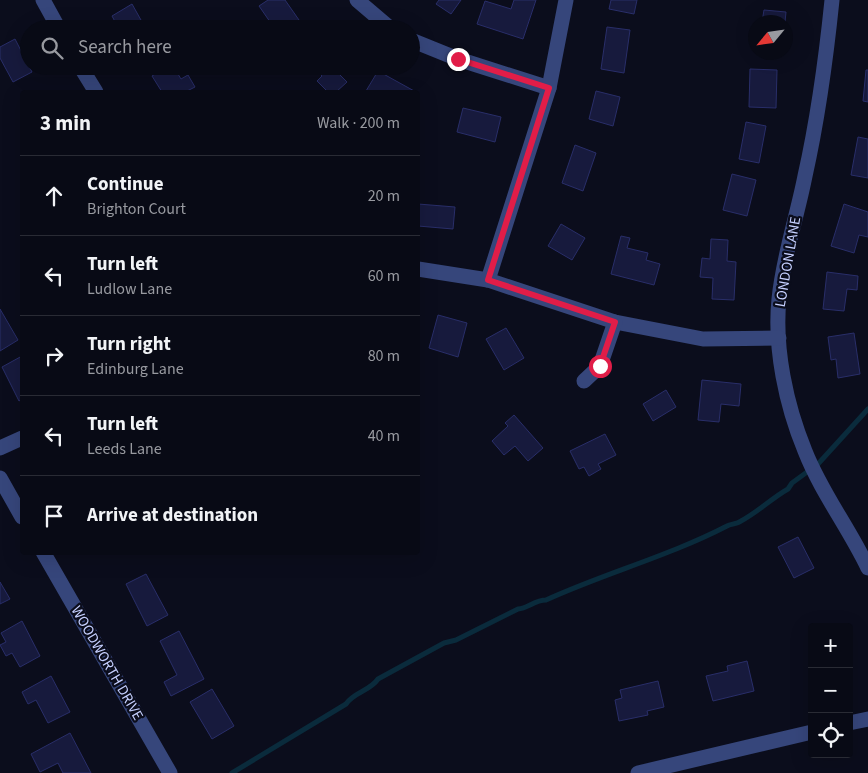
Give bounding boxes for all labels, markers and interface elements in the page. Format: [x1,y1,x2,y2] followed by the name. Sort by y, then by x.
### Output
[748,15,793,60] north arrow
[20,20,420,75] search box
[38,34,66,62] icon: search
[78,34,172,61] text: Search here
[447,48,470,71] route end
[40,108,91,138] text: 3 min
[317,112,400,134] text: Walk · 200 m
[87,171,164,198] text: Continue
[40,182,68,210] icon: ahead
[368,185,400,207] text: 20 m
[87,198,186,220] text: Brighton Court
[770,215,806,309] street label: LONDON LANE
[87,251,158,278] text: Turn left
[40,262,68,290] icon: left
[368,265,400,287] text: 60 m
[87,278,172,300] text: Ludlow Lane
[87,331,171,358] text: Turn right
[40,342,68,370] icon: right
[368,345,400,367] text: 80 m
[589,355,612,378] route start
[87,358,184,380] text: Edinburg Lane
[87,411,158,438] text: Turn left
[40,422,68,450] icon: left
[368,425,400,447] text: 40 m
[87,438,162,460] text: Leeds Lane
[40,502,68,530] icon: arrive
[87,502,258,529] text: Arrive at destination
[66,602,148,724] street label: WOODWORTH DRIVE
[808,623,853,758] map controls
[808,623,853,668] button: +
[808,668,853,713] button: −
[808,713,853,758] button: locate

